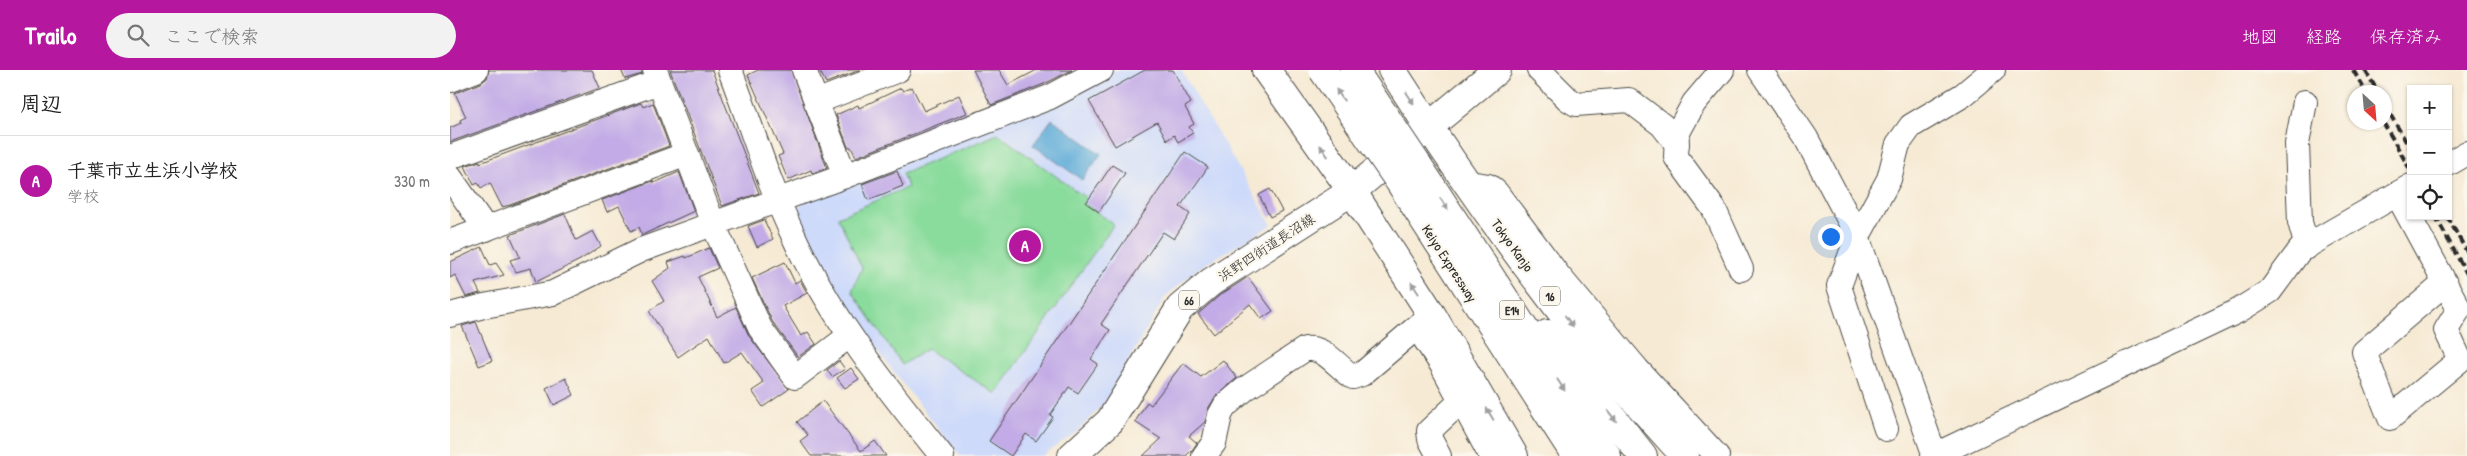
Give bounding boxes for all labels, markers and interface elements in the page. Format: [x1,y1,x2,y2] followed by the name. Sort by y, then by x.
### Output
[106,13,456,58] search box
[25,19,76,51] text: Trailo
[124,21,152,49] icon: search
[164,23,259,49] text: ここで検索
[2242,24,2278,49] text: 地図
[2306,24,2342,49] text: 経路
[2370,24,2442,49] text: 保存済み
[2347,85,2392,130] north arrow
[2407,85,2452,220] map controls
[2407,85,2452,130] button: +
[1335,88,1345,101] one-way arrow
[20,89,62,118] text: 周辺
[1405,91,1414,105] one-way arrow
[2407,130,2452,175] button: −
[1319,145,1329,158] one-way arrow
[67,157,238,183] text: 千葉市立生浜小学校
[32,170,40,192] text: A
[394,170,430,192] text: 330 m
[2407,175,2452,220] button: locate
[67,185,99,207] text: 学校
[1439,198,1449,211] one-way arrow
[1214,209,1318,285] street label: 浜野四街道長沼線
[1487,215,1539,276] street label: Tokyo Kanjo
[1417,221,1482,306] street label: Keiyo Expressway
[1818,224,1844,250] your location
[1009,227,1041,265] pin: A
[1410,282,1420,295] one-way arrow
[1540,287,1560,306] road number: 16
[1179,290,1199,310] road number: 66
[1500,300,1524,320] road number: E14
[1564,314,1575,327] one-way arrow
[1556,378,1566,391] one-way arrow
[1486,406,1494,421] one-way arrow
[1606,409,1617,422] one-way arrow

